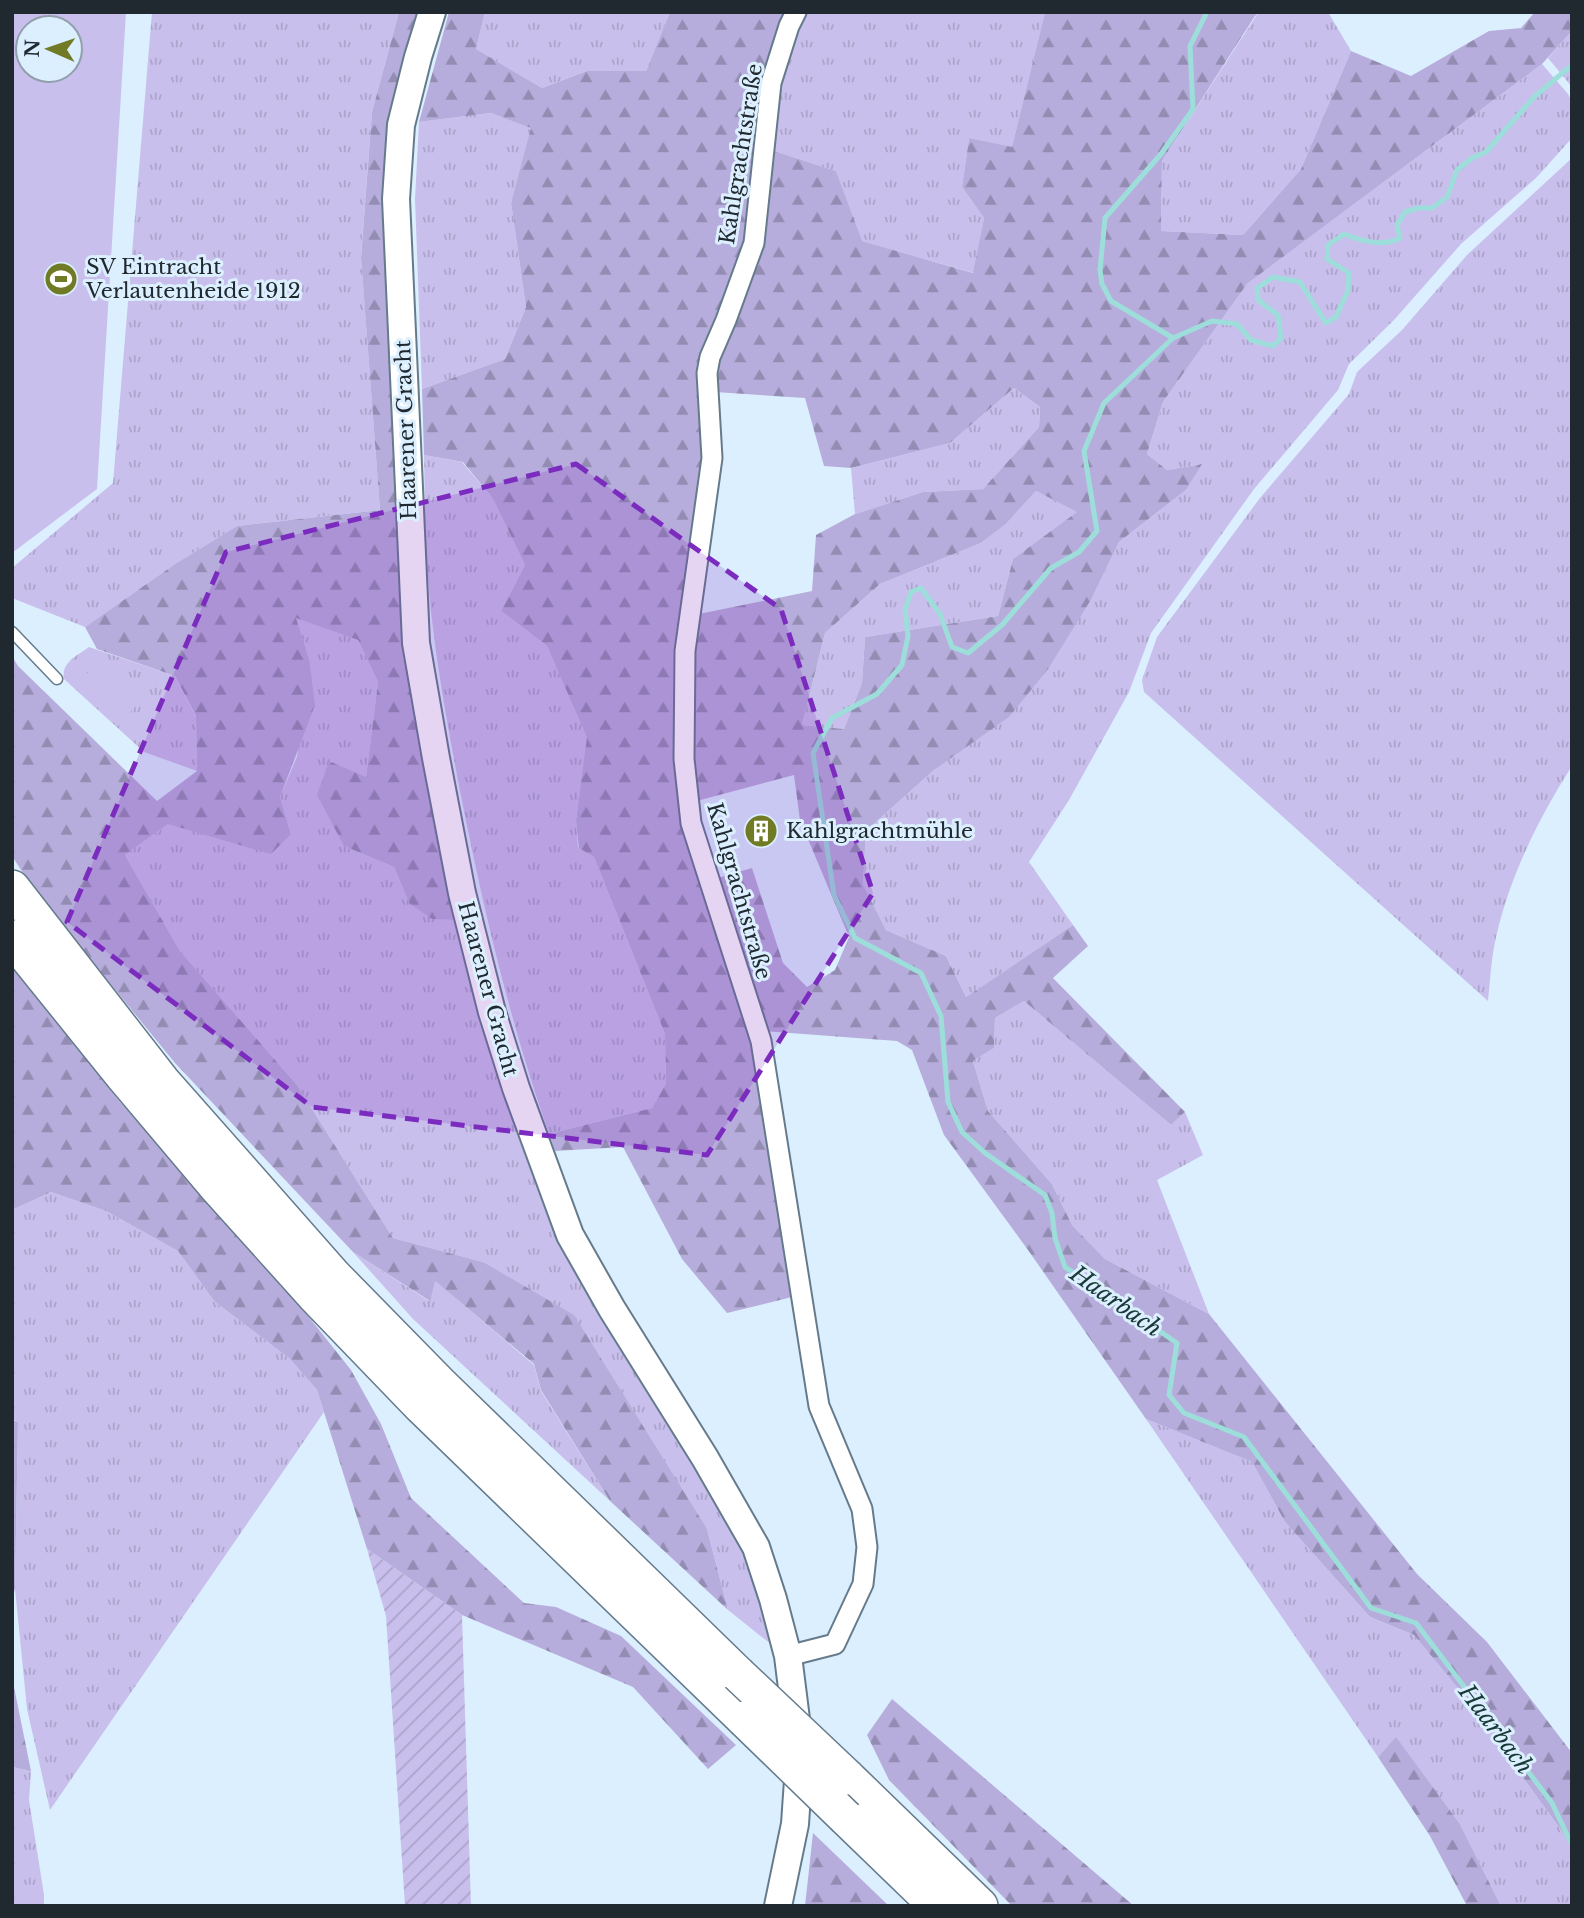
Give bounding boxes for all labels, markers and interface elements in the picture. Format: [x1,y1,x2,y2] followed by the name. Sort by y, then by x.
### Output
[14,14,84,84] north arrow
[21,39,44,58] text: N
[714,62,768,246] street label: Kahlgrachtstraße
[85,254,301,304] place label: SV Eintracht Verlautenheide 1912
[42,260,80,298] sports icon: SV Eintracht Verlautenheide 1912
[390,340,422,520] street label: Haarener Gracht
[701,800,777,982] street label: Kahlgrachtstraße
[742,812,780,850] building icon: Kahlgrachtmühle
[786,818,973,844] place label: Kahlgrachtmühle
[452,899,524,1079] street label: Haarener Gracht
[1064,1259,1167,1343] water label: Haarbach
[1452,1678,1539,1780] water label: Haarbach

